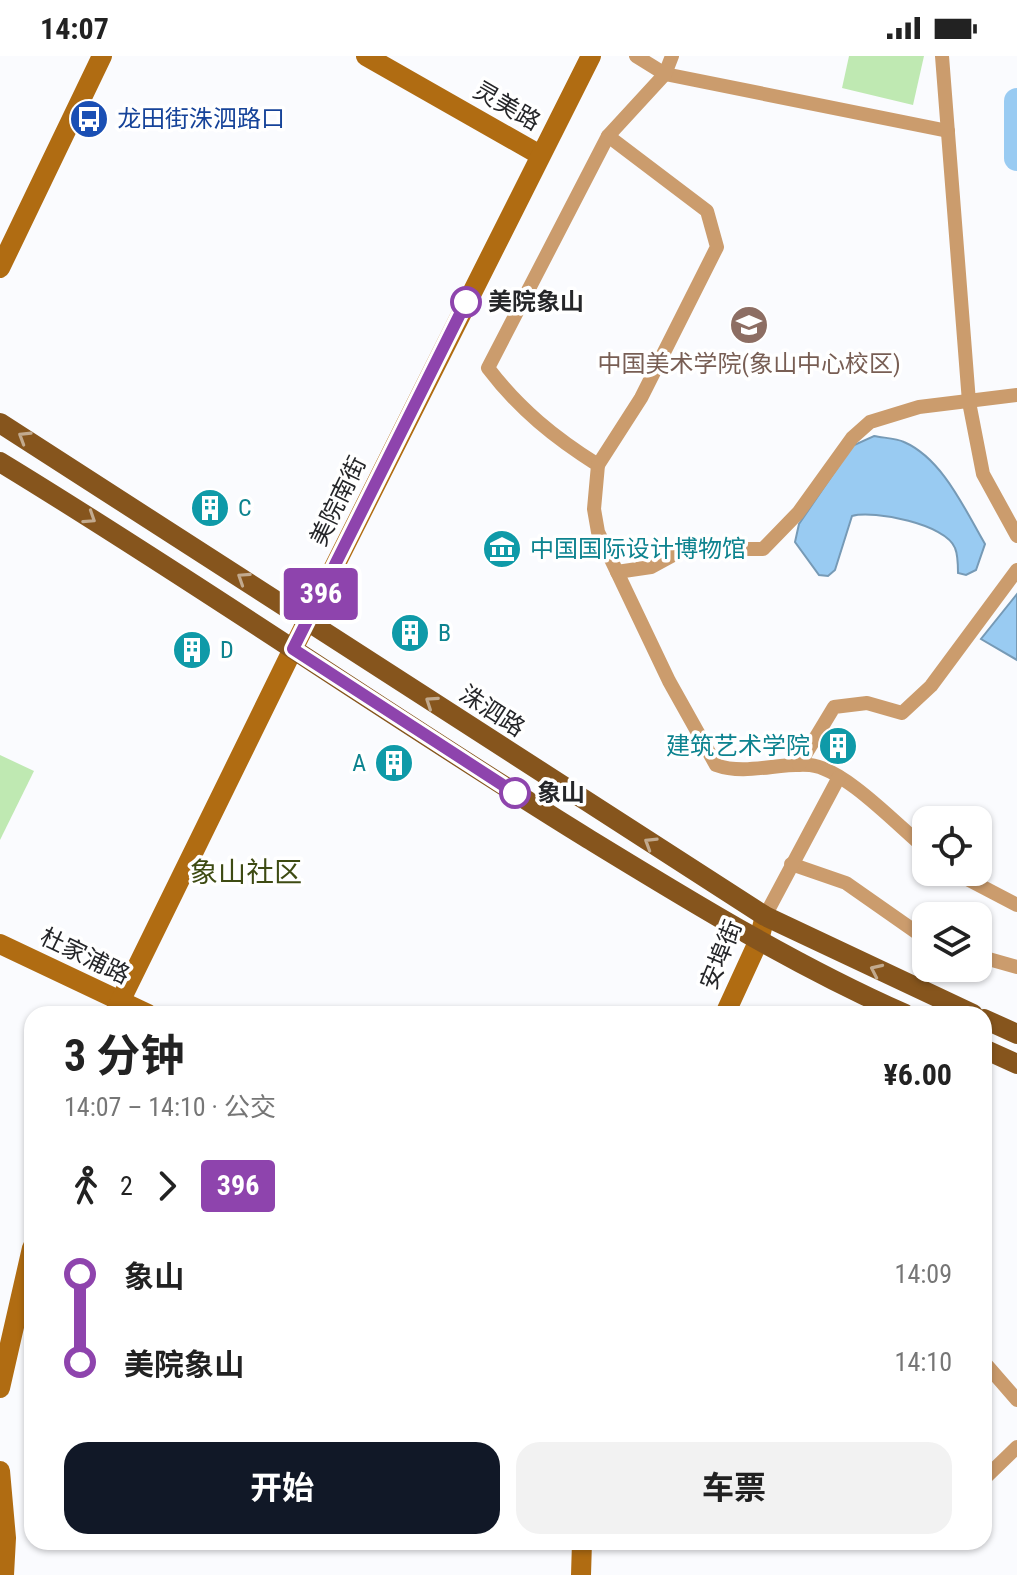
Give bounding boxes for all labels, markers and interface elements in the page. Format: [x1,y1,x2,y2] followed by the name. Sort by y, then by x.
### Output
[40,11,109,46] text: 14:07
[469,76,545,136] street label: 灵美路
[68,98,110,140] bus stop icon: 龙田街洙泗路口
[117,105,285,133] place label: 龙田街洙泗路口
[451,287,481,317] marker: 美院象山
[488,288,584,316] place label: 美院象山
[728,304,770,346] school or university icon: 中国美术学院(象山中心校区)
[597,350,901,378] place label: 中国美术学院(象山中心校区)
[18,432,33,447] one-way arrow
[304,452,372,550] street label: 美院南街
[189,487,231,529] building icon: C
[238,494,252,522] place label: C
[81,509,96,524] one-way arrow
[481,528,523,570] museum icon: 中国国际设计博物馆
[530,535,746,563] place label: 中国国际设计博物馆
[275,568,367,620] line badge: 396
[237,572,251,587] one-way arrow
[300,577,342,610] text: 396
[389,612,431,654] building icon: B
[438,619,451,647] place label: B
[171,629,213,671] building icon: D
[220,636,234,664] place label: D
[454,680,530,742] street label: 洙泗路
[426,697,440,712] one-way arrow
[817,725,859,767] building icon: 建筑艺术学院
[666,732,810,760] place label: 建筑艺术学院
[373,742,415,784] building icon: A
[352,749,366,777] place label: A
[500,778,530,808] marker: 象山
[537,779,585,807] place label: 象山
[912,806,992,982] map controls
[912,806,992,886] button: locate
[644,838,659,853] one-way arrow
[190,856,302,889] district label: 象山社区
[912,902,992,982] button: layers
[695,916,747,994] street label: 安埠街
[36,922,134,990] street label: 杜家浦路
[870,964,884,980] one-way arrow
[64,1030,184,1082] text: 3 分钟
[884,1057,952,1092] text: ¥6.00
[64,1092,276,1122] text: 14:07 – 14:10 · 公交
[64,1164,108,1208] icon: walk
[145,1164,189,1208] icon: forward
[217,1169,259,1202] text: 396
[120,1171,133,1201] text: 2
[124,1259,184,1294] text: 象山
[895,1259,952,1289] text: 14:09
[124,1347,244,1382] text: 美院象山
[895,1347,952,1377] text: 14:10
[64,1442,500,1534] button: 开始
[516,1442,952,1534] button: 车票

